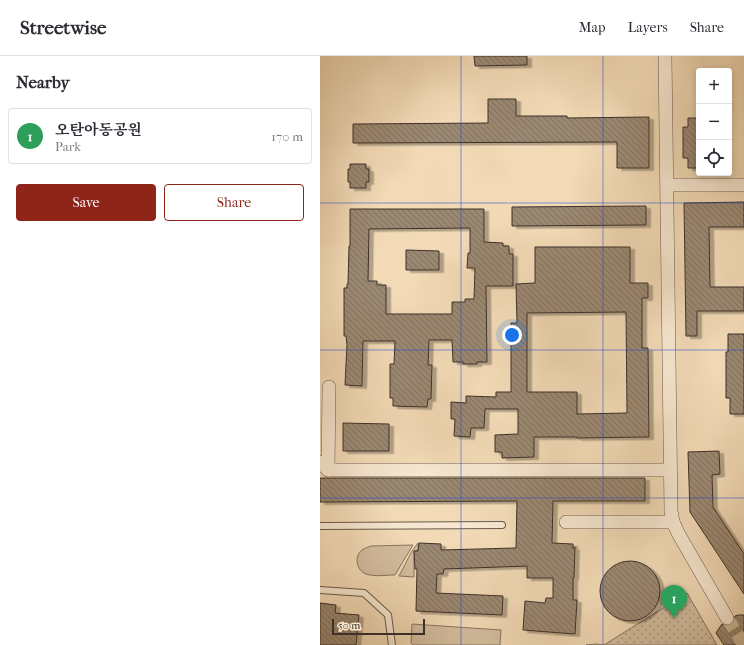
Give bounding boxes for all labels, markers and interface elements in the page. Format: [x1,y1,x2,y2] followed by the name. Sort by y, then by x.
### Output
[20,17,106,39] text: Streetwise
[579,19,606,36] text: Map
[628,19,668,36] text: Layers
[690,19,724,36] text: Share
[696,68,732,176] map controls
[696,68,732,104] button: +
[16,72,70,92] text: Nearby
[696,104,732,140] button: −
[55,121,142,139] text: 오탄아동공원
[28,129,32,144] text: 1
[271,129,303,144] text: 170 m
[55,139,81,154] text: Park
[696,140,732,176] button: locate
[16,184,156,221] button: Save
[164,184,304,221] button: Share
[502,325,522,345] your location
[661,585,687,618] pin: 1
[332,617,425,636] scale bar
[338,619,360,632] text: 50 m

